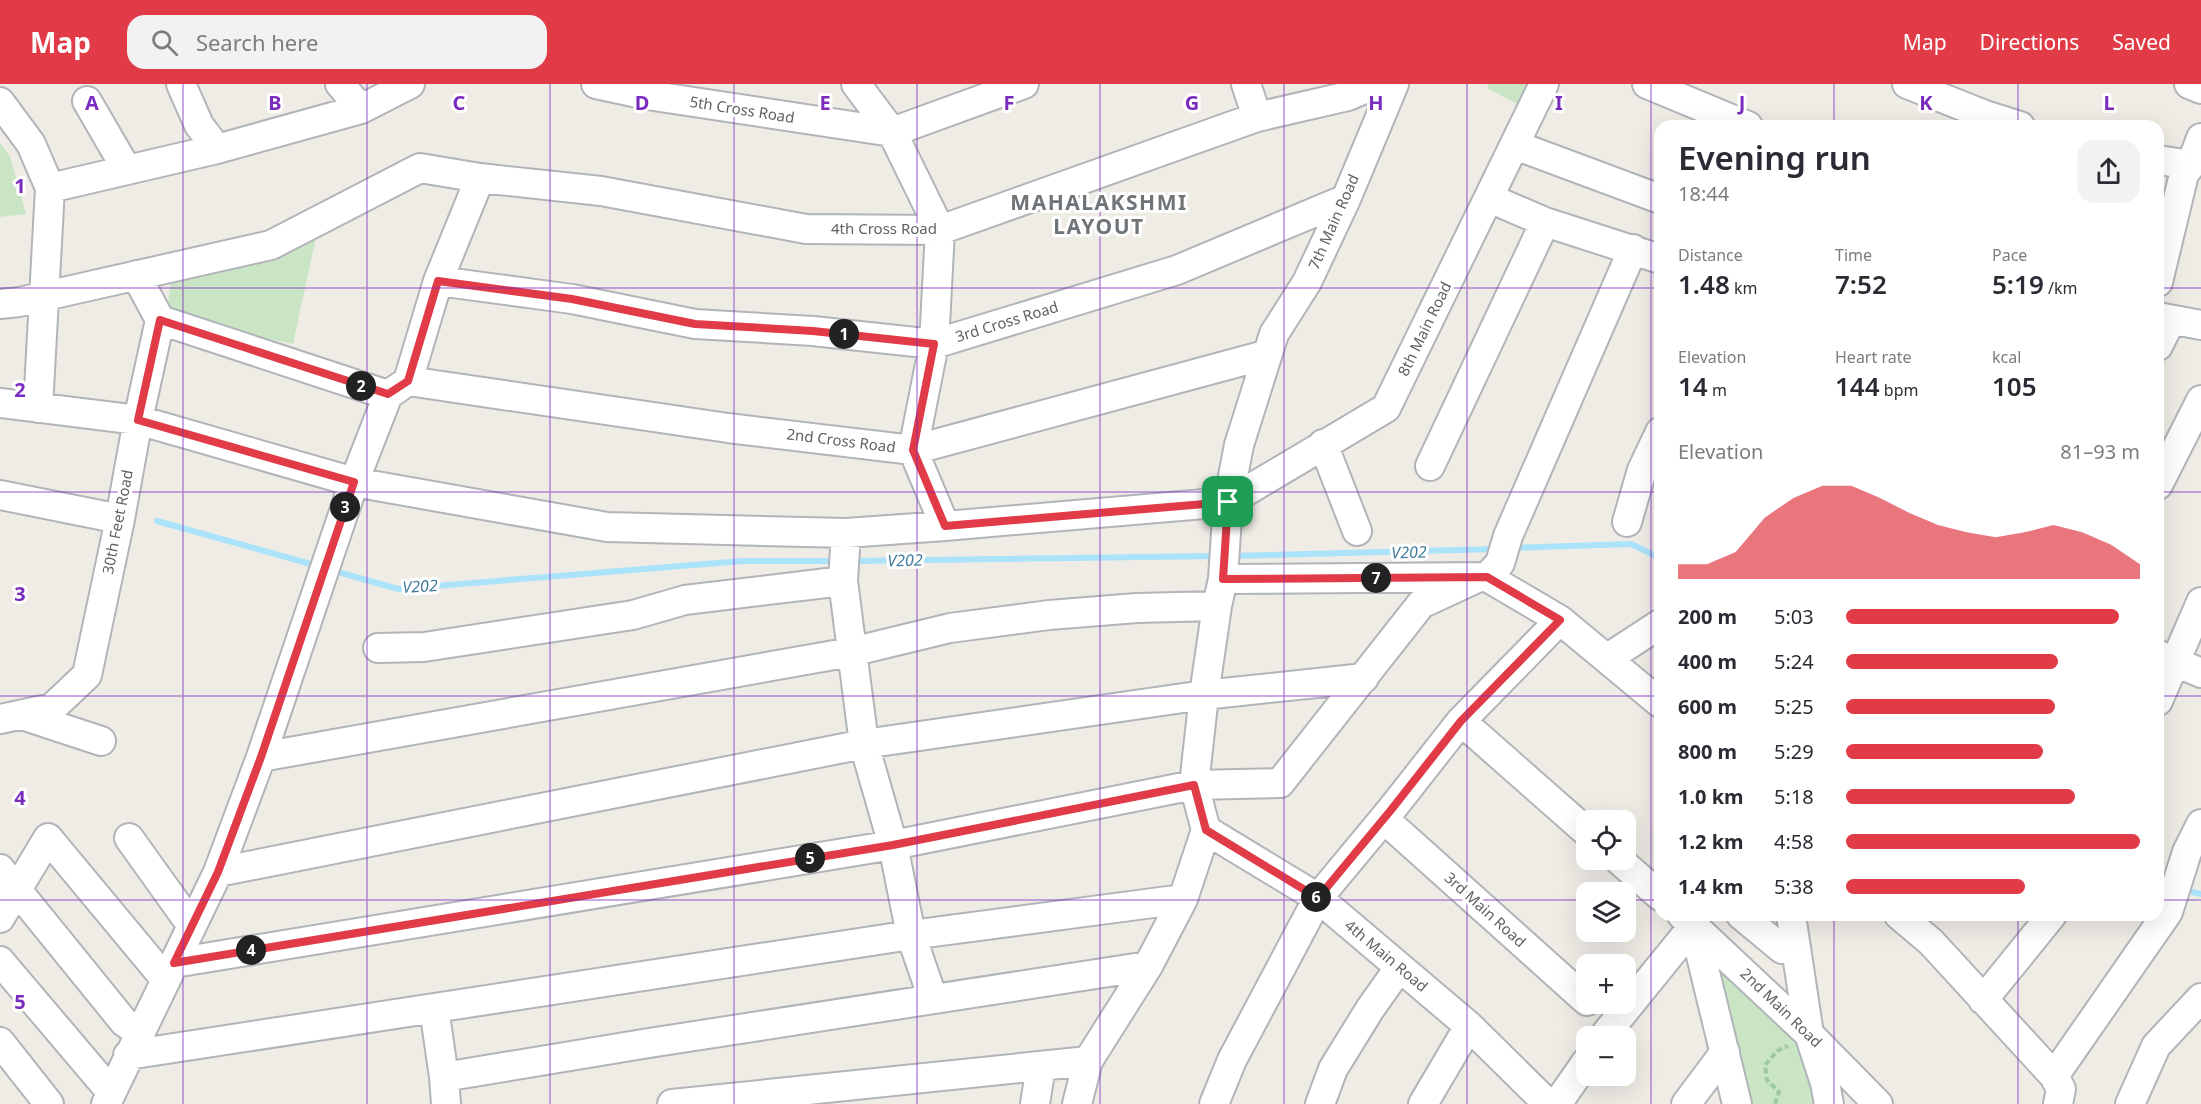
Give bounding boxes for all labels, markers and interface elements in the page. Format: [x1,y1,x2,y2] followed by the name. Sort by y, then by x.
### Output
[127,15,547,69] search box
[30,23,91,61] text: Map
[148,26,181,59] icon: search
[196,27,318,57] text: Search here
[1903,28,1947,56] text: Map
[1980,28,2079,56] text: Directions
[2112,28,2171,56] text: Saved
[85,89,99,116] text: A
[268,89,282,116] text: B
[453,89,466,116] text: C
[635,89,649,116] text: D
[819,89,831,116] text: E
[1004,89,1014,116] text: F
[1185,89,1199,116] text: G
[1368,89,1384,116] text: H
[1555,89,1563,116] text: I
[1737,89,1745,116] text: J
[1919,89,1933,116] text: K
[2103,89,2115,116] text: L
[688,91,796,127] street label: 5th Cross Road
[1678,135,1871,180] text: Evening run
[2077,140,2140,203] button: share
[1303,171,1363,272] street label: 7th Main Road
[14,172,26,199] text: 1
[1678,180,1729,207] text: 18:44
[1010,188,1188,240] district label: MAHALAKSHMI LAYOUT
[831,218,937,238] street label: 4th Cross Road
[1678,244,1743,266] text: Distance
[1835,244,1872,266] text: Time
[1992,244,2027,266] text: Pace
[1678,266,1730,302] text: 1.48
[1835,266,1887,302] text: 7:52
[1992,266,2044,302] text: 5:19
[1730,277,1757,299] text: km
[2044,277,2077,299] text: /km
[1393,278,1456,379] street label: 8th Main Road
[953,296,1060,346] street label: 3rd Cross Road
[829,319,859,349] pin: 1
[839,323,849,345] text: 1
[1678,346,1746,368] text: Elevation
[1835,346,1911,368] text: Heart rate
[1992,346,2021,368] text: kcal
[1678,368,1708,404] text: 14
[1835,368,1880,404] text: 144
[1992,368,2037,404] text: 105
[346,371,376,401] pin: 2
[356,375,366,397] text: 2
[14,376,26,403] text: 2
[1708,379,1727,401] text: m
[1880,379,1918,401] text: bpm
[785,423,897,457] street label: 2nd Cross Road
[1678,438,1763,465] text: Elevation
[2060,438,2140,465] text: 81–93 m
[97,468,137,576] street label: 30th Feet Road
[1202,476,1253,527] pin
[1211,485,1244,518] icon: arrive
[330,492,360,522] pin: 3
[340,496,350,518] text: 3
[1391,540,1427,564] water label: V202
[887,549,923,571] water label: V202
[1361,563,1391,593] pin: 7
[1371,567,1381,589] text: 7
[402,574,438,598] water label: V202
[14,580,26,607] text: 3
[1678,603,1737,630] text: 200 m
[1774,603,1814,630] text: 5:03
[1678,648,1737,675] text: 400 m
[1774,648,1814,675] text: 5:24
[1678,693,1737,720] text: 600 m
[1774,693,1814,720] text: 5:25
[1678,738,1737,765] text: 800 m
[1774,738,1814,765] text: 5:29
[1678,783,1744,810] text: 1.0 km
[1774,783,1814,810] text: 5:18
[14,784,26,811] text: 4
[1576,810,1636,1086] map controls
[1576,810,1636,870] button: locate
[1678,828,1744,855] text: 1.2 km
[1774,828,1814,855] text: 4:58
[795,843,825,873] pin: 5
[805,847,815,869] text: 5
[1441,867,1531,951] street label: 3rd Main Road
[1678,873,1744,900] text: 1.4 km
[1774,873,1814,900] text: 5:38
[1301,882,1331,912] pin: 6
[1576,882,1636,942] button: layers
[1311,886,1321,908] text: 6
[1341,915,1432,996] street label: 4th Main Road
[236,935,266,965] pin: 4
[246,939,256,961] text: 4
[1576,954,1636,1014] button: +
[1737,963,1827,1051] street label: 2nd Main Road
[14,988,26,1015] text: 5
[1576,1026,1636,1086] button: −

